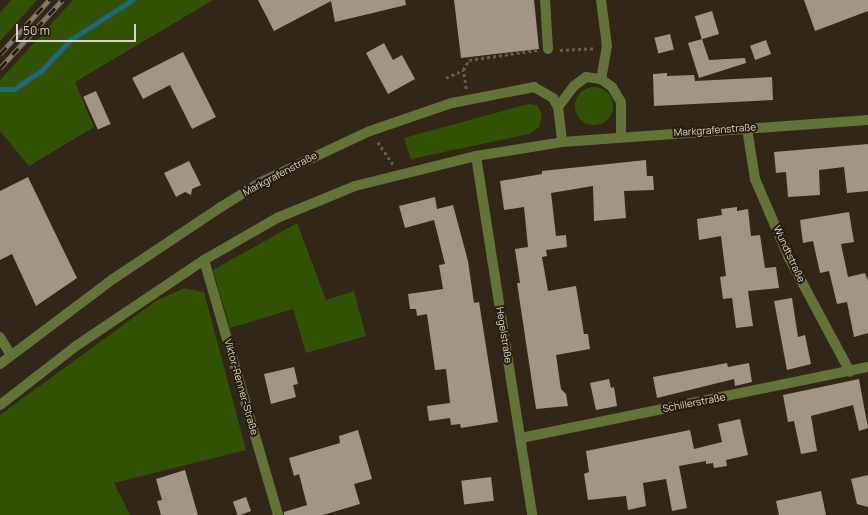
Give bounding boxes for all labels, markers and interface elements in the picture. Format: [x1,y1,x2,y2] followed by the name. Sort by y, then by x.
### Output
[18,16,138,42] scale bar
[23,22,50,39] text: 50 m
[673,121,757,139] street label: Markgrafenstraße
[241,149,319,199] street label: Markgrafenstraße
[771,224,807,284] street label: Wundtstraße
[494,306,514,364] street label: Hegelstraße
[222,338,260,436] street label: Viktor-Renner-Straße
[661,391,727,415] street label: Schillerstraße

